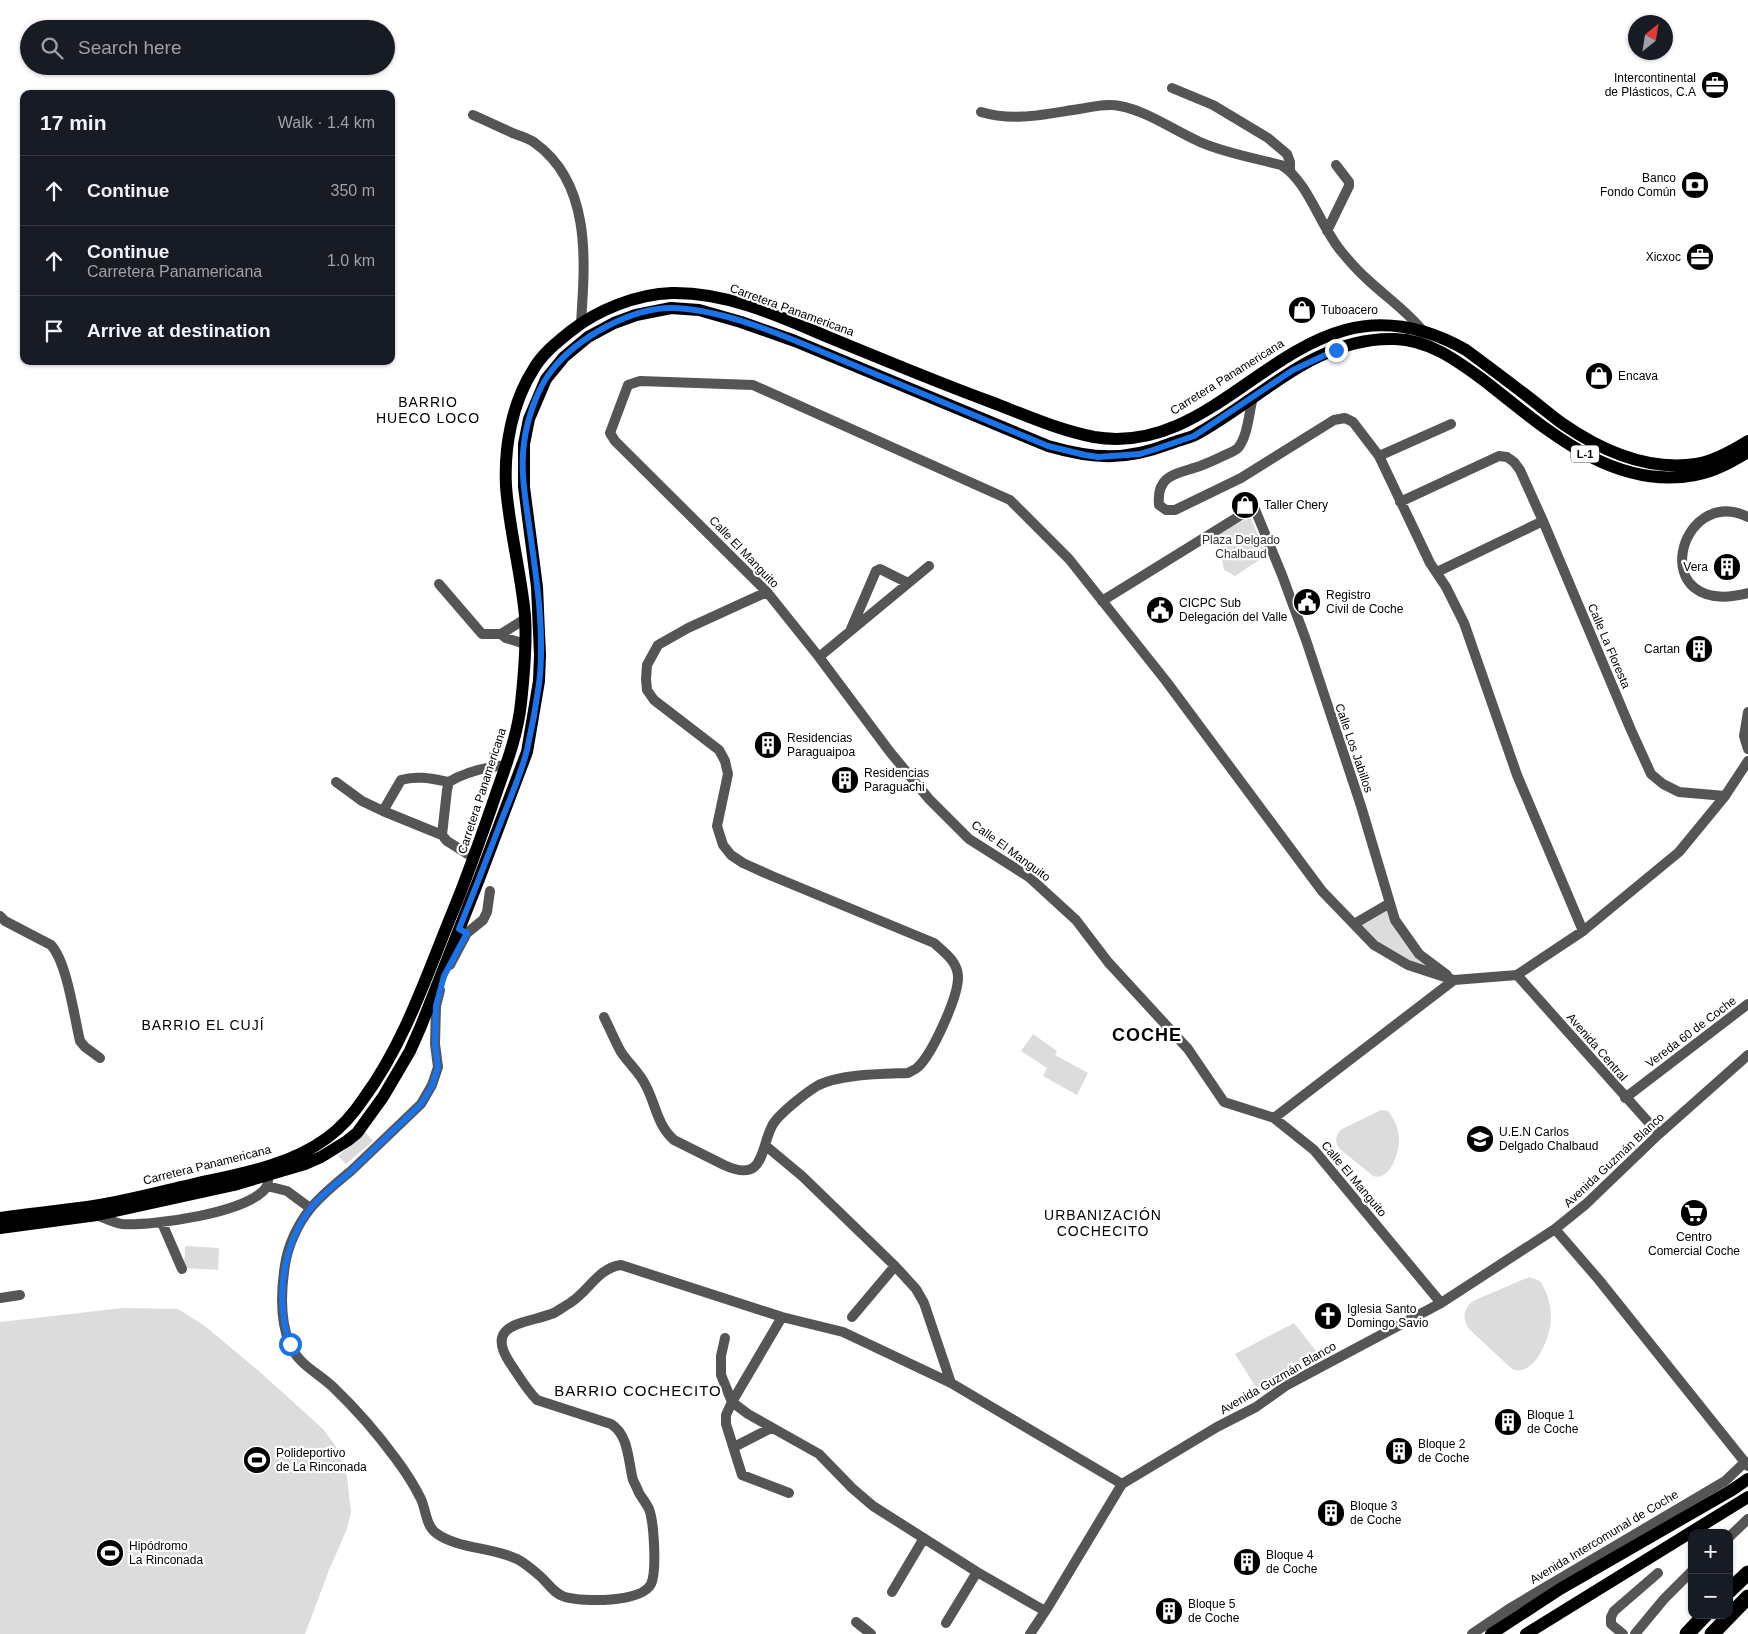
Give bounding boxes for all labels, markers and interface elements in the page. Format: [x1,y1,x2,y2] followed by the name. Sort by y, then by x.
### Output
[1628,15,1673,60] north arrow
[20,20,395,75] search box
[38,34,66,62] icon: search
[78,37,182,58] text: Search here
[1700,70,1730,100] office icon: Intercontinental de Plásticos, C.A
[1605,71,1696,99] place label: Intercontinental de Plásticos, C.A
[40,111,107,134] text: 17 min
[278,114,375,131] text: Walk · 1.4 km
[1680,170,1710,200] bank icon: Banco Fondo Común
[1600,171,1676,199] place label: Banco Fondo Común
[40,177,68,205] icon: ahead
[87,180,169,201] text: Continue
[331,182,375,199] text: 350 m
[87,241,169,262] text: Continue
[1685,242,1715,272] office icon: Xicxoc
[40,247,68,275] icon: ahead
[1646,250,1681,264] place label: Xicxoc
[327,252,375,269] text: 1.0 km
[87,263,262,280] text: Carretera Panamericana
[728,281,856,339] street label: Carretera Panamericana
[1287,295,1317,325] shop icon: Tuboacero
[1321,303,1378,317] place label: Tuboacero
[40,317,68,345] icon: arrive
[87,320,271,341] text: Arrive at destination
[1168,336,1287,418] street label: Carretera Panamericana
[1325,339,1348,362] route end
[1584,361,1614,391] shop icon: Encava
[1618,369,1658,383] place label: Encava
[376,394,480,426] district label: BARRIO HUECO LOCO
[1571,446,1599,462] road number: L-1
[1230,490,1260,520] shop icon: Taller Chery
[1264,498,1328,512] place label: Taller Chery
[706,513,782,591] street label: Calle El Manguito
[1202,533,1280,561] park label: Plaza Delgado Chalbaud
[1712,552,1742,582] building icon: Vera
[1683,560,1708,574] place label: Vera
[1292,587,1322,617] public building icon: Registro Civil de Coche
[1326,588,1404,616] place label: Registro Civil de Coche
[1145,595,1175,625] public building icon: CICPC Sub Delegación del Valle
[1179,596,1288,624] place label: CICPC Sub Delegación del Valle
[1585,602,1633,691] street label: Calle La Floresta
[1684,634,1714,664] building icon: Cartan
[1644,642,1680,656] place label: Cartan
[1332,702,1376,794] street label: Calle Los Jabillos
[455,726,509,856] street label: Carretera Panamericana
[753,730,783,760] building icon: Residencias Paraguaipoa
[787,731,855,759] place label: Residencias Paraguaipoa
[830,765,860,795] building icon: Residencias Paraguachi
[864,766,929,794] place label: Residencias Paraguachi
[969,818,1053,884] street label: Calle El Manguito
[1643,993,1739,1071] street label: Vereda 60 de Coche
[1564,1010,1630,1084] street label: Avenida Central
[141,1017,265,1033] district label: BARRIO EL CUJÍ
[1112,1025,1182,1045] district label: COCHE
[1561,1110,1667,1210] street label: Avenida Guzmán Blanco
[1465,1124,1495,1154] school or university icon: U.E.N Carlos Delgado Chalbaud
[1499,1125,1598,1153] place label: U.E.N Carlos Delgado Chalbaud
[1318,1138,1390,1220] street label: Calle El Manguito
[142,1142,273,1188] street label: Carretera Panamericana
[1679,1198,1709,1228] supermarket icon: Centro Comercial Coche
[1044,1207,1162,1239] district label: URBANIZACIÓN COCHECITO
[1648,1230,1740,1258] place label: Centro Comercial Coche
[1313,1301,1343,1331] church icon: Iglesia Santo Domingo Savio
[1347,1302,1429,1330] place label: Iglesia Santo Domingo Savio
[279,1333,302,1356] route start
[1217,1339,1339,1417] street label: Avenida Guzmán Blanco
[554,1382,722,1399] district label: BARRIO COCHECITO
[1493,1407,1523,1437] building icon: Bloque 1 de Coche
[1527,1408,1579,1436] place label: Bloque 1 de Coche
[1384,1436,1414,1466] building icon: Bloque 2 de Coche
[1418,1437,1470,1465] place label: Bloque 2 de Coche
[242,1445,272,1475] sports icon: Polideportivo de La Rinconada
[276,1446,367,1474] place label: Polideportivo de La Rinconada
[1527,1487,1681,1587] street label: Avenida Intercomunal de Coche
[1316,1498,1346,1528] building icon: Bloque 3 de Coche
[1350,1499,1402,1527] place label: Bloque 3 de Coche
[1688,1529,1733,1619] map controls
[1688,1529,1733,1574] button: +
[95,1538,125,1568] sports icon: Hipódromo La Rinconada
[129,1539,203,1567] place label: Hipódromo La Rinconada
[1232,1547,1262,1577] building icon: Bloque 4 de Coche
[1266,1548,1318,1576] place label: Bloque 4 de Coche
[1688,1574,1733,1619] button: −
[1154,1596,1184,1626] building icon: Bloque 5 de Coche
[1188,1597,1240,1625] place label: Bloque 5 de Coche

